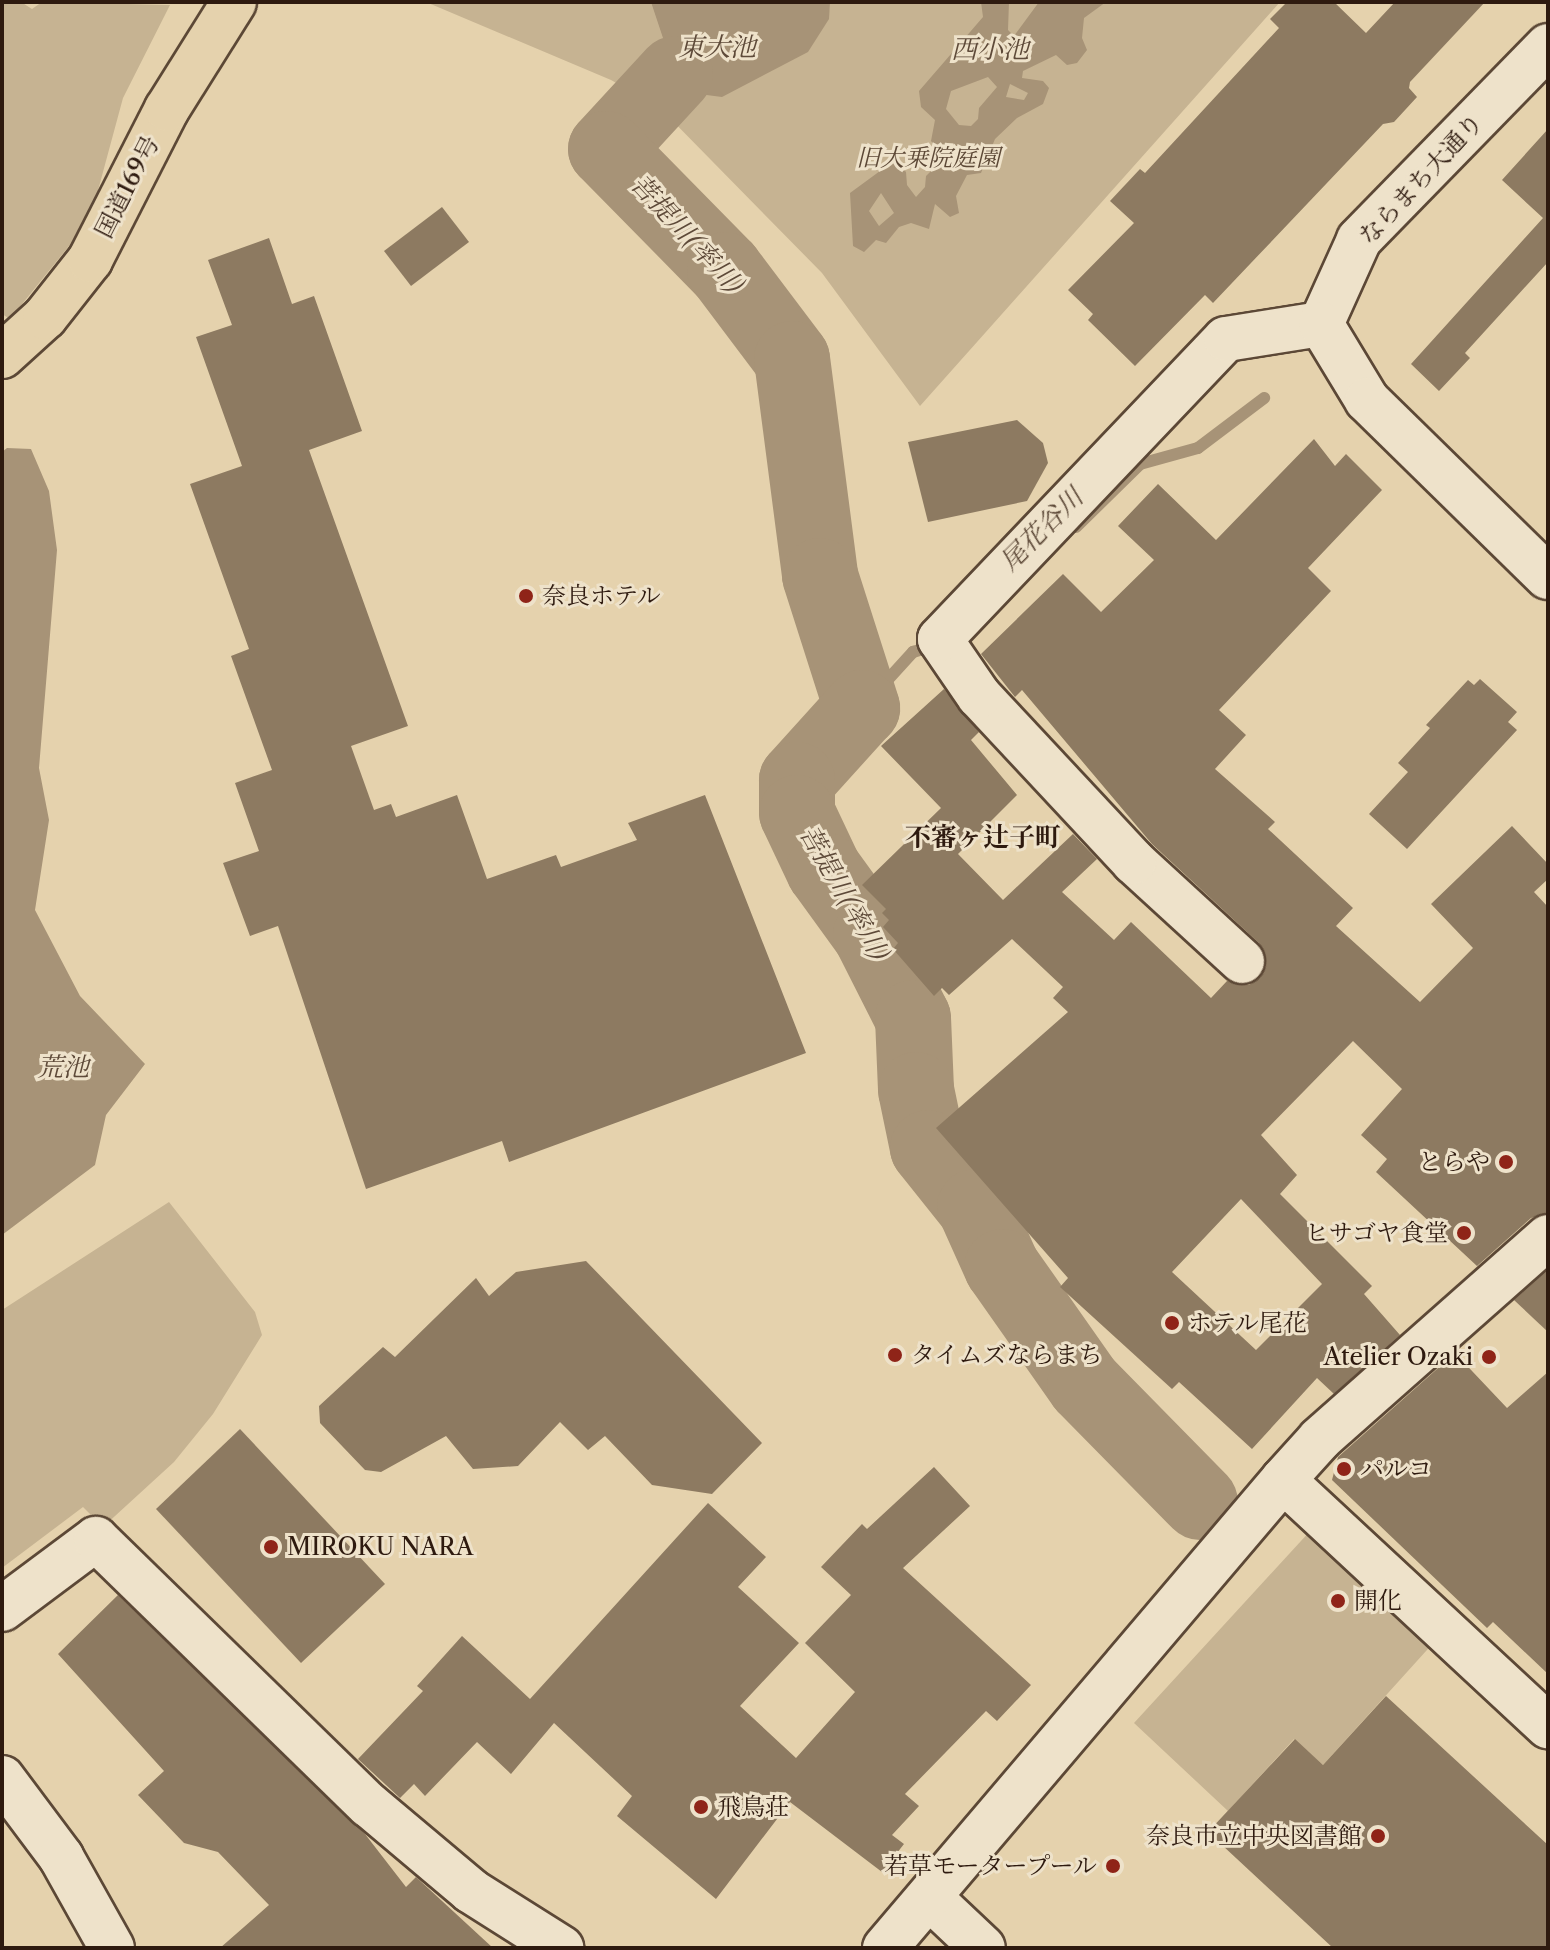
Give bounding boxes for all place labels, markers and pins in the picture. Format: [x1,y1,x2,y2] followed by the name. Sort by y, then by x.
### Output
[542,582,662,610] place label: 奈良ホテル
[517,587,535,605] marker: 奈良ホテル
[1418,1148,1490,1176] place label: とらや
[1497,1153,1515,1171] marker: とらや
[1304,1219,1448,1247] place label: ヒサゴヤ食堂
[1455,1224,1473,1242] marker: ヒサゴヤ食堂
[1188,1309,1308,1337] place label: ホテル尾花
[1163,1314,1181,1332] marker: ホテル尾花
[911,1341,1103,1369] place label: タイムズならまち
[1323,1343,1473,1371] place label: Atelier Ozaki
[886,1346,904,1364] marker: タイムズならまち
[1480,1348,1498,1366] marker: Atelier Ozaki
[1360,1455,1432,1483] place label: パルコ
[1335,1460,1353,1478] marker: パルコ
[287,1533,473,1561] place label: MIROKU NARA
[262,1538,280,1556] marker: MIROKU NARA
[1354,1587,1402,1615] place label: 開化
[1329,1592,1347,1610] marker: 開化
[717,1793,789,1821] place label: 飛鳥荘
[692,1798,710,1816] marker: 飛鳥荘
[1146,1822,1362,1850] place label: 奈良市立中央図書館
[1369,1827,1387,1845] marker: 奈良市立中央図書館
[883,1852,1097,1880] place label: 若草モータープール
[1104,1857,1122,1875] marker: 若草モータープール

